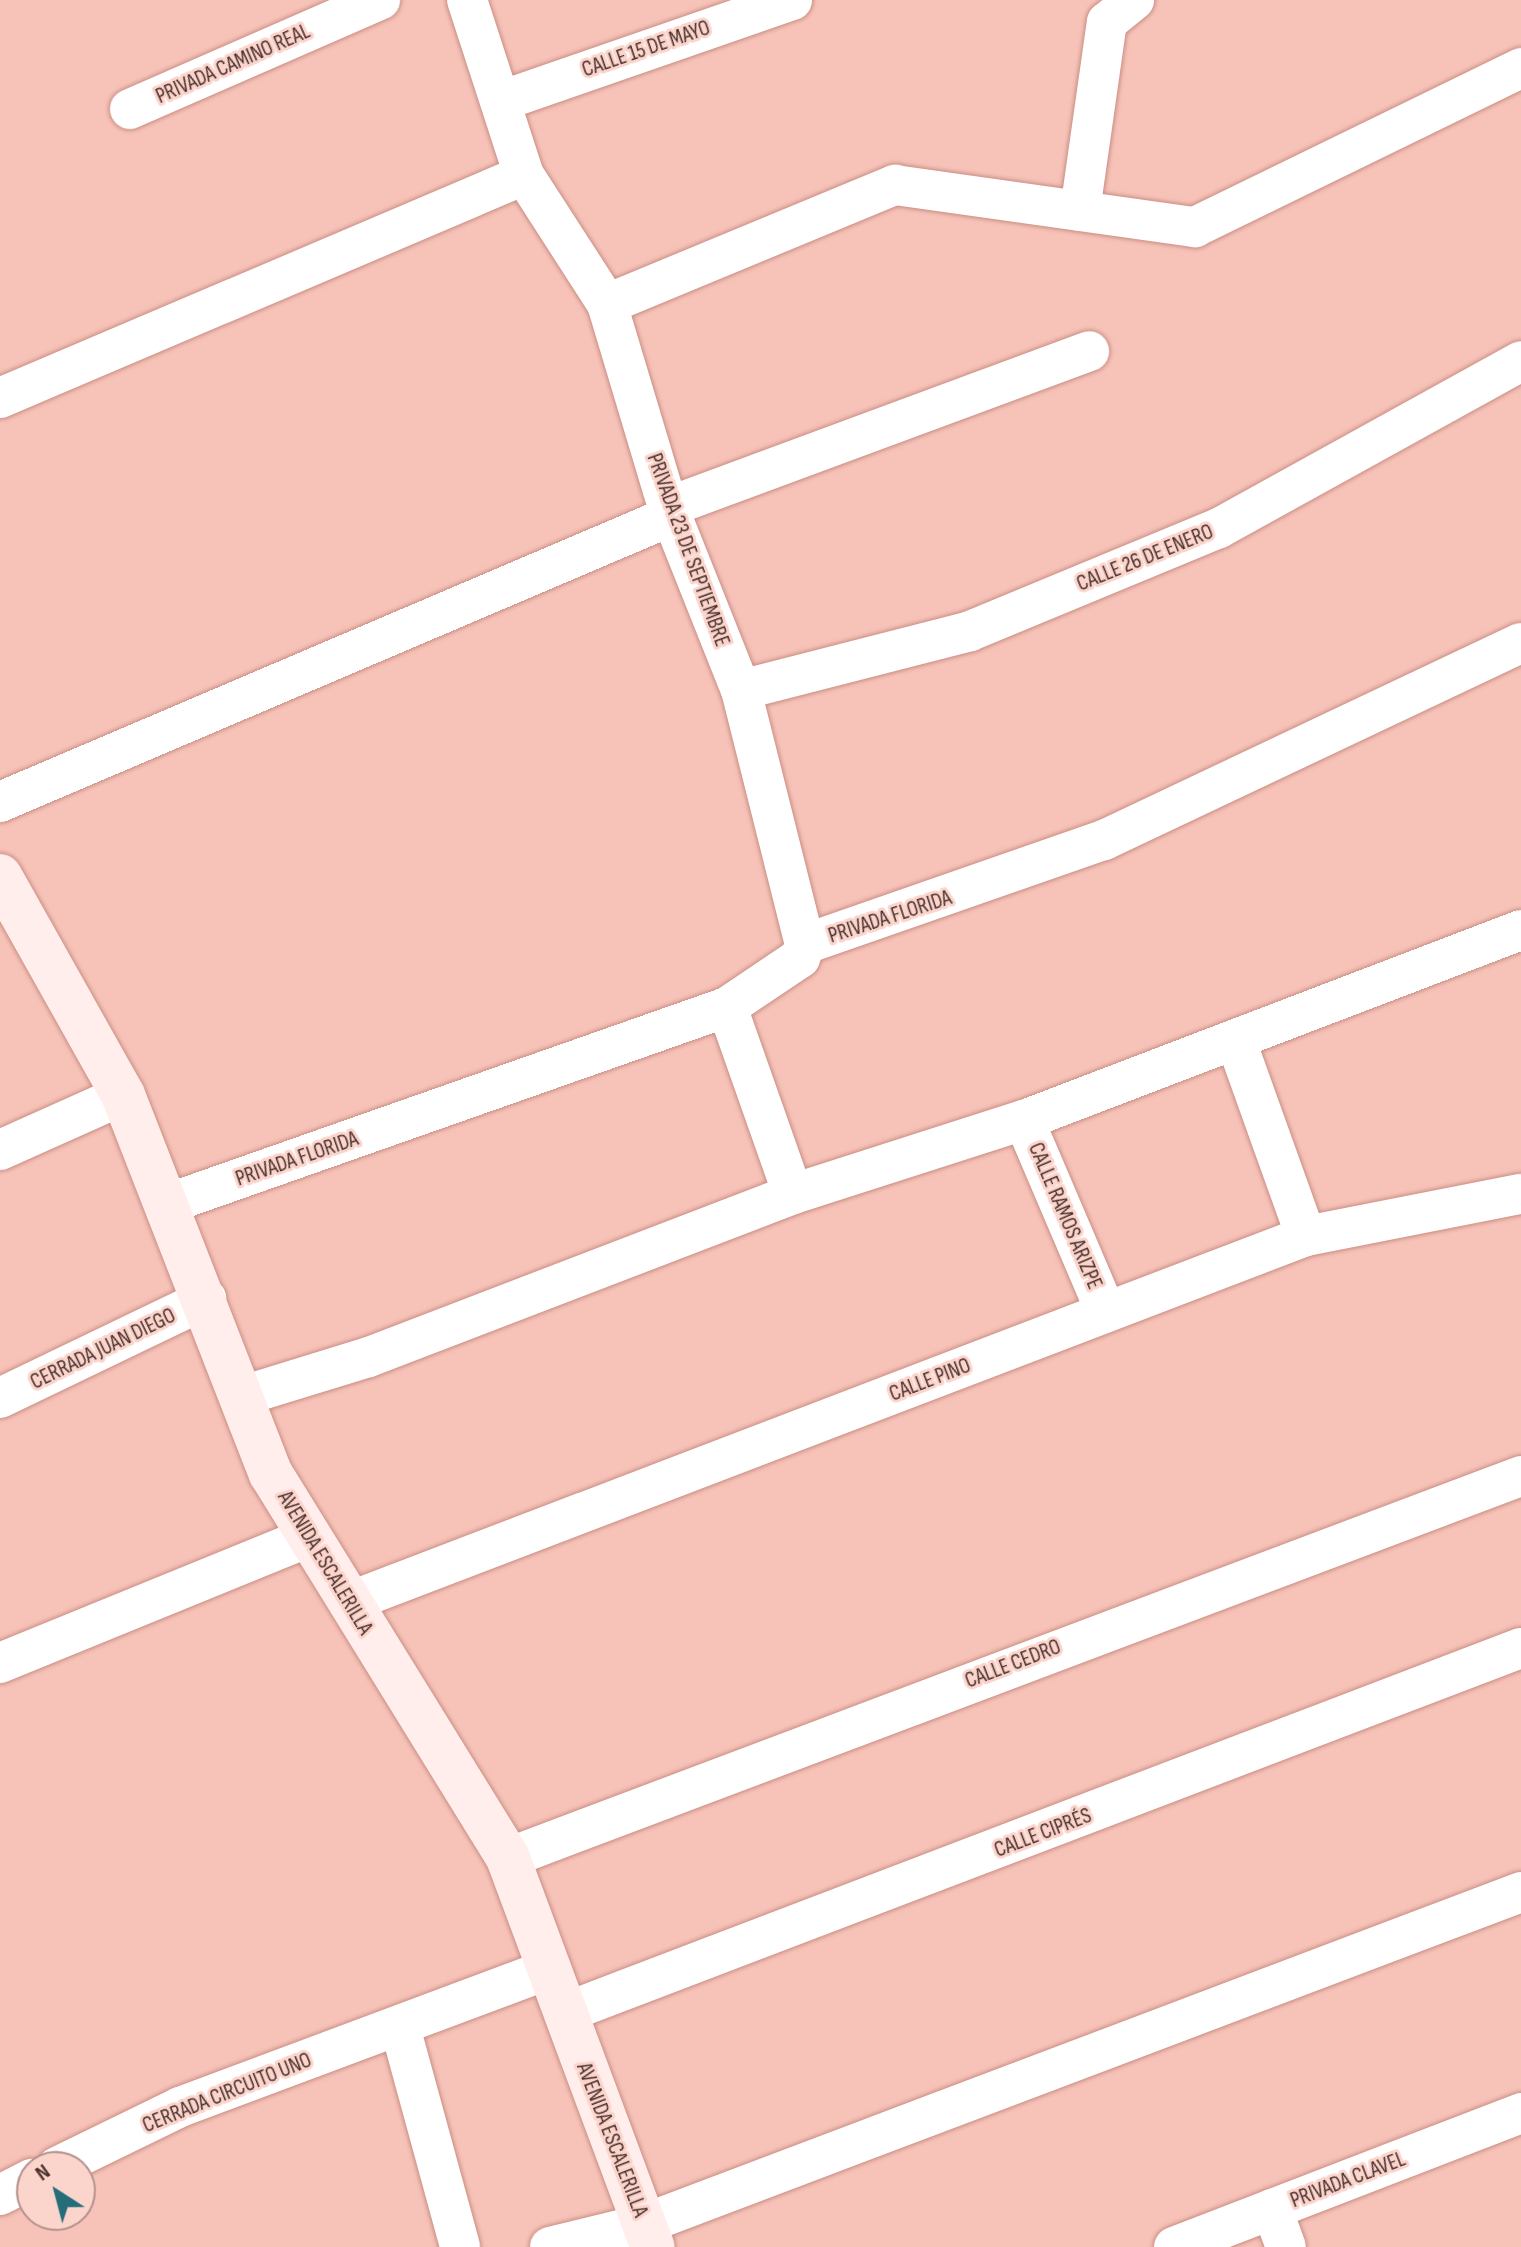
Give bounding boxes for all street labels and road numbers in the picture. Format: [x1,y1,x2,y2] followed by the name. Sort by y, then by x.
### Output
[579,15,713,83] street label: CALLE 15 DE MAYO
[152,18,314,110] street label: PRIVADA CAMINO REAL
[641,450,735,650] street label: PRIVADA 23 DE SEPTIEMBRE
[1073,519,1217,597] street label: CALLE 26 DE ENERO
[825,885,955,949] street label: PRIVADA FLORIDA
[232,1126,362,1192] street label: PRIVADA FLORIDA
[1022,1139,1108,1293] street label: CALLE RAMOS ARIZPE
[26,1302,180,1396] street label: CERRADA JUAN DIEGO
[886,1352,974,1408] street label: CALLE PINO
[272,1486,378,1640] street label: AVENIDA ESCALERILLA
[961,1634,1065,1694] street label: CALLE CEDRO
[991,1802,1095,1864] street label: CALLE CIPRÉS
[139,2047,315,2139] street label: CERRADA CIRCUITO UNO
[570,2059,654,2221] street label: AVENIDA ESCALERILLA
[1287,2146,1409,2214] street label: PRIVADA CLAVEL

